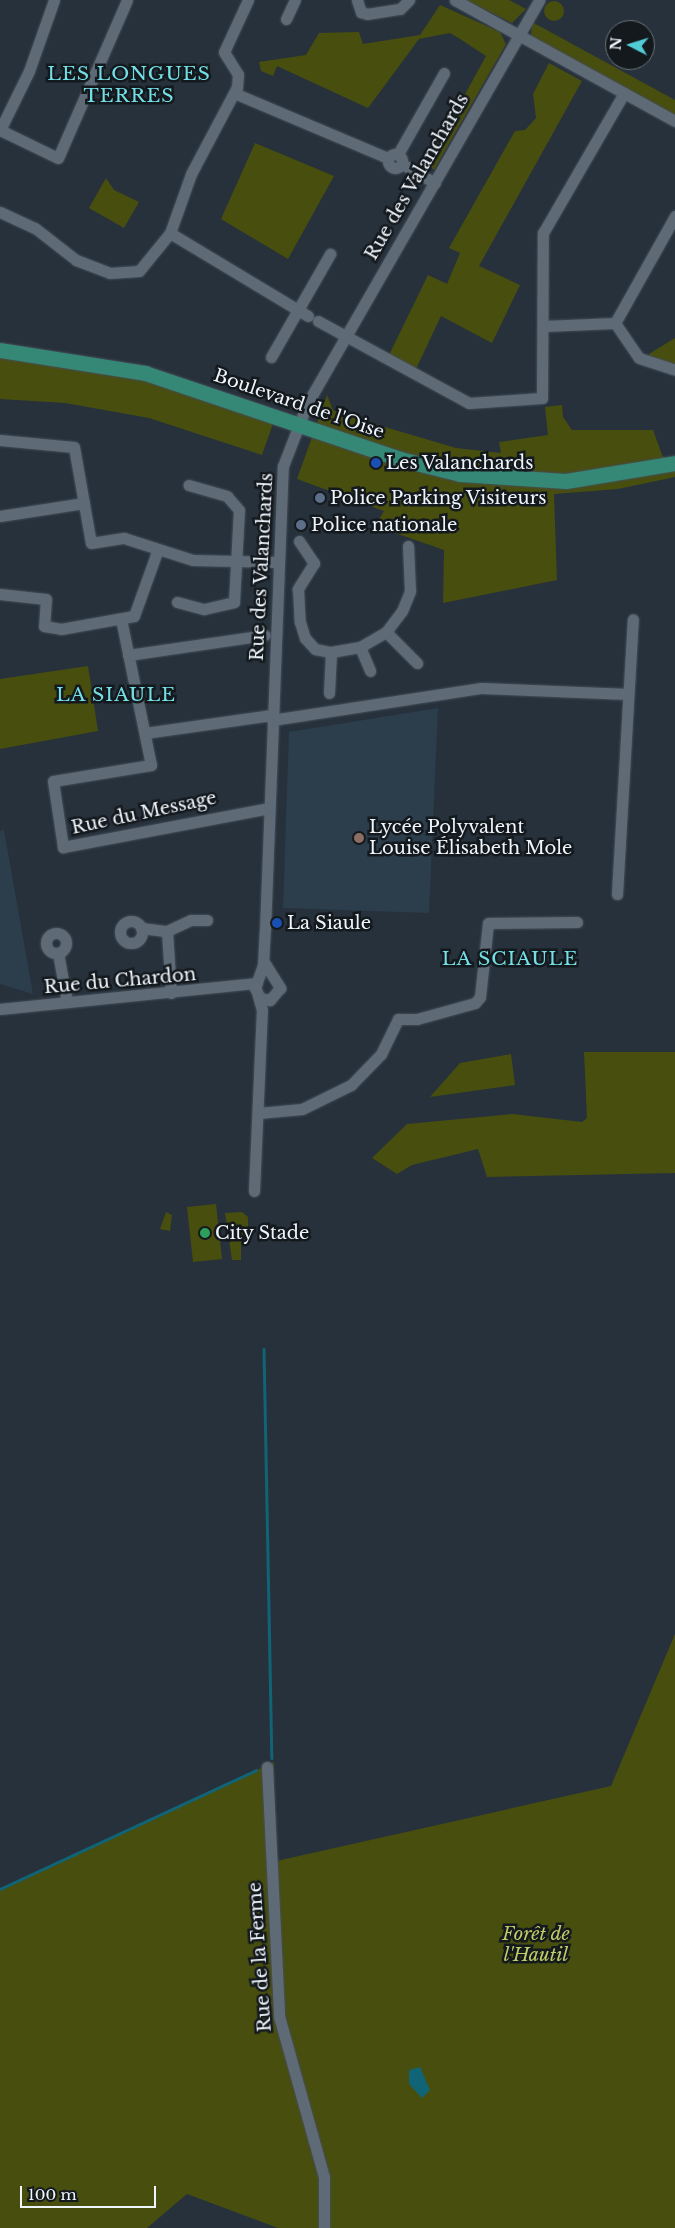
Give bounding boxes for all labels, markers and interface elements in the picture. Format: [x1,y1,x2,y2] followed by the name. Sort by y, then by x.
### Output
[605,20,655,70] north arrow
[607,36,626,51] text: N
[46,63,212,107] district label: LES LONGUES TERRES
[360,90,474,264] street label: Rue des Valanchards
[211,365,387,443] street label: Boulevard de l'Oise
[386,452,534,474] place label: Les Valanchards
[370,457,382,469] marker: Les Valanchards
[246,472,278,662] street label: Rue des Valanchards
[330,487,547,509] place label: Police Parking Visiteurs
[314,492,326,504] marker: Police Parking Visiteurs
[311,514,457,536] place label: Police nationale
[295,519,307,531] marker: Police nationale
[54,684,178,706] district label: LA SIAULE
[69,787,219,839] street label: Rue du Message
[369,817,572,860] place label: Lycée Polyvalent Louise Élisabeth Mole
[353,832,365,844] marker: Lycée Polyvalent Louise Élisabeth Mole
[287,912,371,934] place label: La Siaule
[271,917,283,929] marker: La Siaule
[440,948,580,970] district label: LA SCIAULE
[43,964,197,998] street label: Rue du Chardon
[215,1222,310,1244] place label: City Stade
[199,1227,211,1239] marker: City Stade
[244,1881,276,2033] street label: Rue de la Ferme
[502,1924,570,1966] park label: Forêt de l'Hautil
[22,2176,159,2208] scale bar
[28,2185,77,2204] text: 100 m

